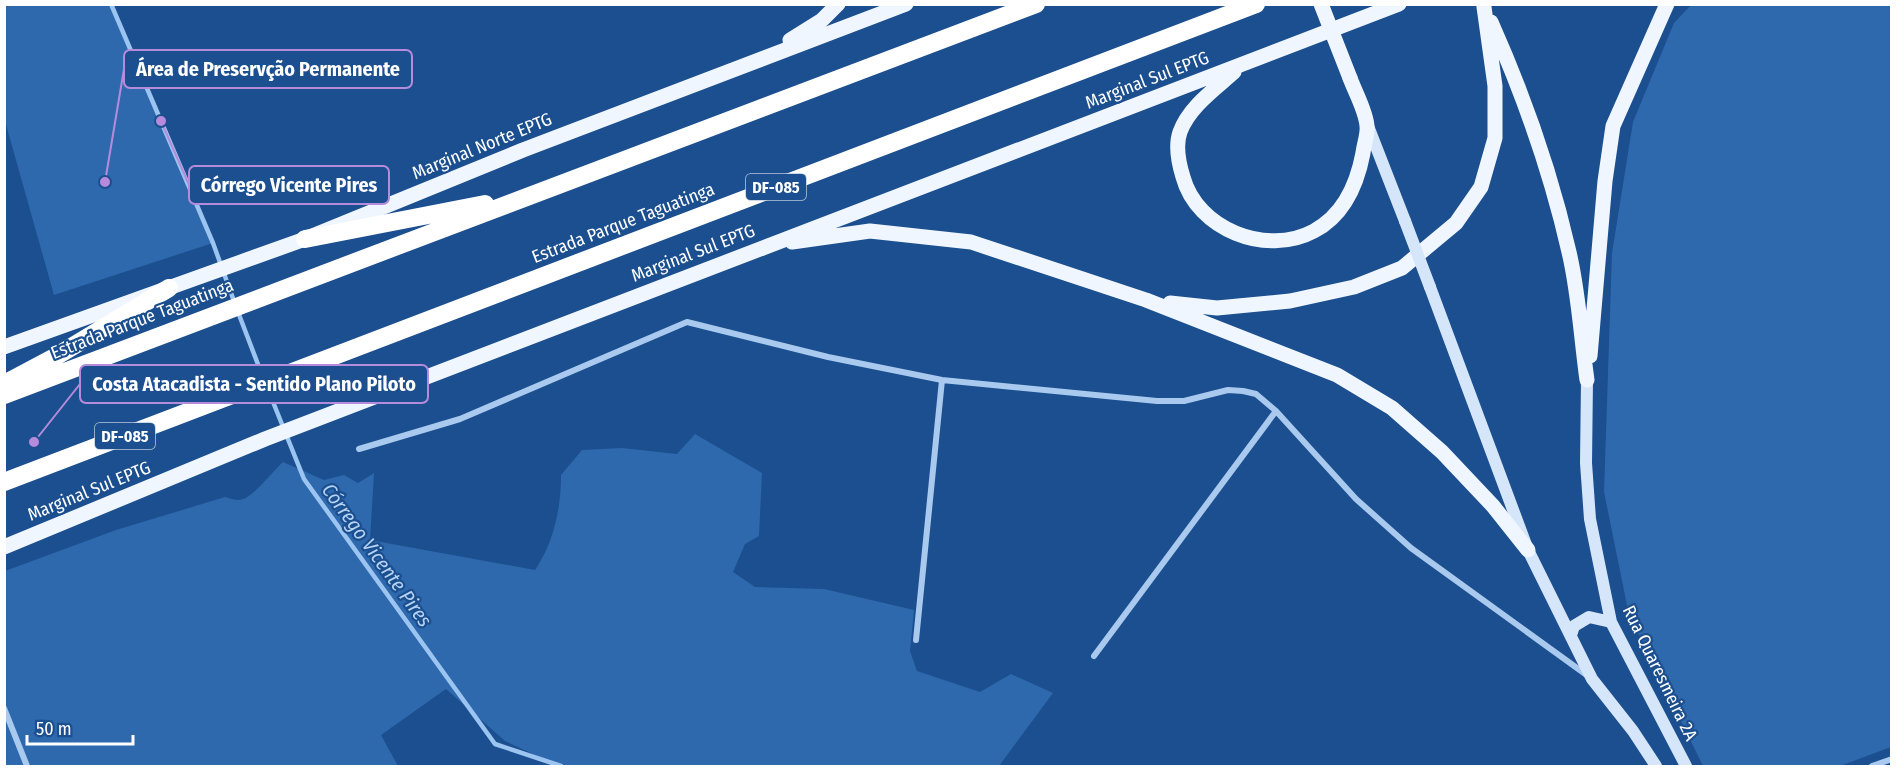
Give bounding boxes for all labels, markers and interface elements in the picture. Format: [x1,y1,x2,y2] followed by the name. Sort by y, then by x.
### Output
[1082,46,1212,114] street label: Marginal Sul EPTG
[124,50,412,88] callout: Área de Preservção Permanente
[135,56,400,81] text: Área de Preservção Permanente
[409,108,555,184] street label: Marginal Norte EPTG
[189,166,389,204] callout: Córrego Vicente Pires
[201,173,378,197] text: Córrego Vicente Pires
[746,174,806,200] road number: DF-085
[529,178,718,268] street label: Estrada Parque Taguatinga
[628,219,758,287] street label: Marginal Sul EPTG
[48,274,237,364] street label: Estrada Parque Taguatinga
[80,365,428,403] callout: Costa Atacadista - Sentido Plano Piloto
[92,372,416,396] text: Costa Atacadista - Sentido Plano Piloto
[95,423,155,449] road number: DF-085
[24,456,154,526] street label: Marginal Sul EPTG
[317,479,437,632] water label: Córrego Vicente Pires
[1618,602,1702,745] street label: Rua Quaresmeira 2A
[27,708,134,746] scale bar
[36,718,72,740] text: 50 m

